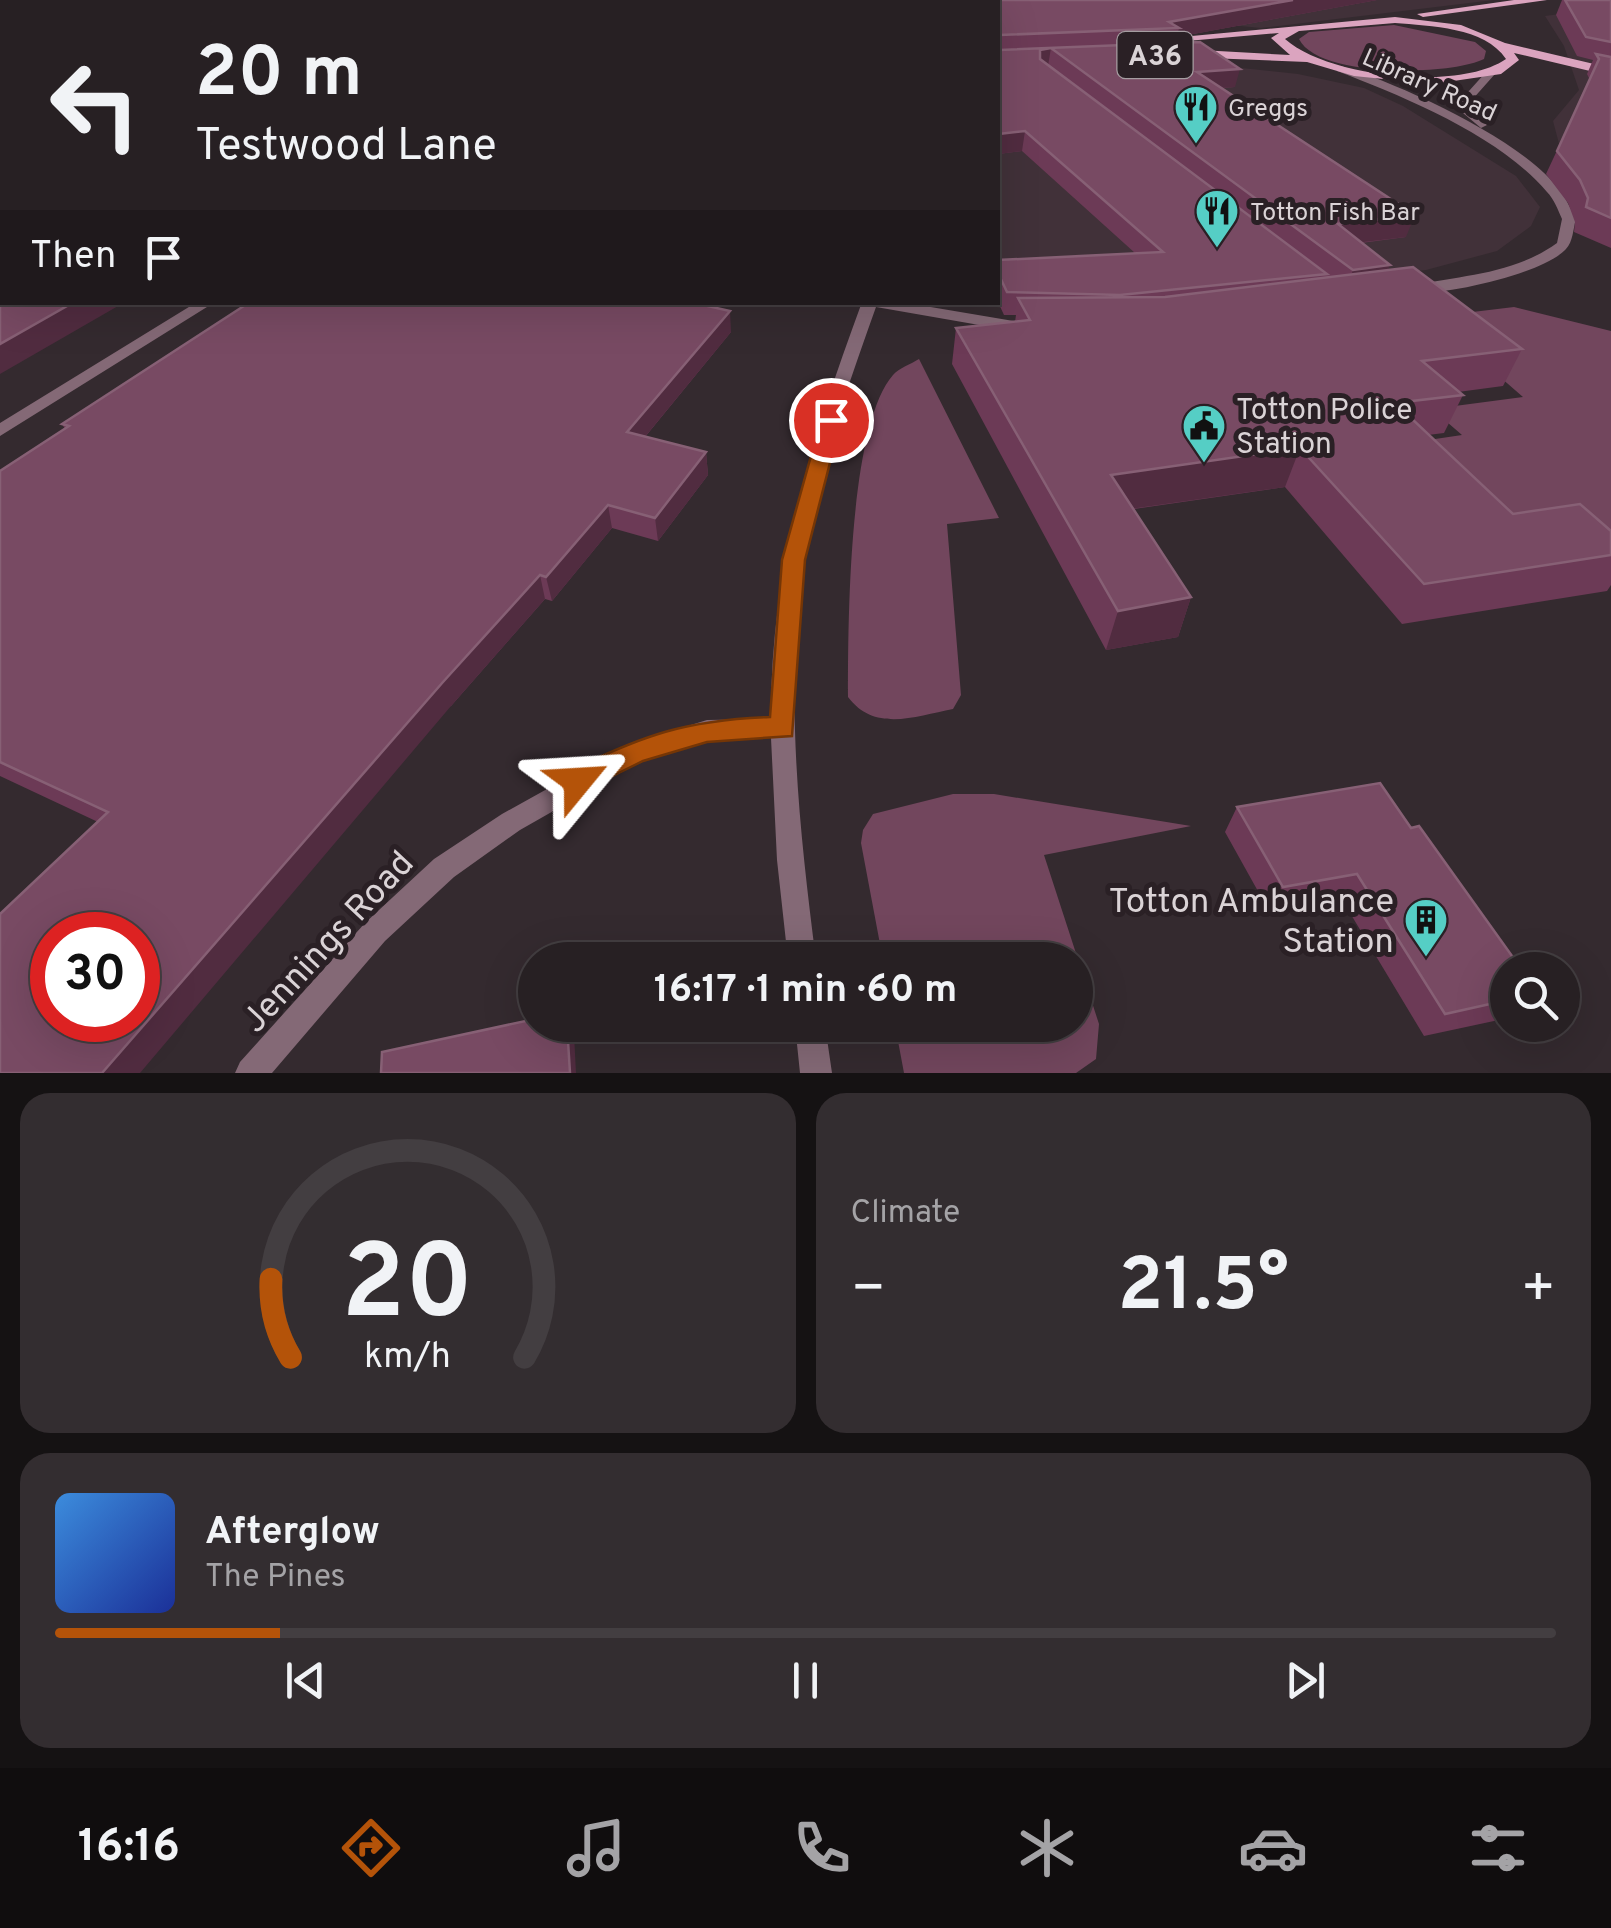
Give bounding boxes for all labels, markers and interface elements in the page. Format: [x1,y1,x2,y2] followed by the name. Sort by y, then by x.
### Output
[195,32,363,121] text: 20 m
[1118,32,1192,78] road number: A36
[30,40,160,170] icon: left
[1357,43,1501,131] street label: Library Road
[1173,84,1219,145] restaurant icon: Greggs
[1228,94,1308,126] place label: Greggs
[195,119,497,176] text: Testwood Lane
[1194,188,1240,249] restaurant icon: Totton Fish Bar
[1250,198,1420,230] place label: Totton Fish Bar
[136,230,191,285] icon: arrive
[30,233,116,282] text: Then
[789,378,874,463] pin
[804,393,859,448] icon: arrive
[1236,393,1412,464] place label: Totton Police Station
[1181,403,1227,464] public building icon: Totton Police Station
[526,729,630,833] position arrow
[234,843,425,1043] street label: Jennings Road
[1108,881,1394,965] place label: Totton Ambulance Station
[1403,897,1449,958] building icon: Totton Ambulance Station
[30,912,160,1042] speed limit sign: 30
[1490,952,1580,1042] map controls
[1490,952,1580,1042] button: search
[654,967,957,1016] text: 16:17 · 1 min · 60 m
[851,1194,960,1234] text: Climate
[342,1223,474,1355] text: 20
[1118,1242,1289,1337] text: 21.5°
[851,1256,886,1326] text: −
[1521,1256,1556,1326] text: +
[364,1335,451,1381] text: km/h
[205,1509,380,1558] text: Afterglow
[205,1558,346,1598] text: The Pines
[278,1653,333,1708] icon: previous
[778,1653,833,1708] icon: pause
[1278,1653,1333,1708] icon: next
[336,1813,406,1883] icon: directions
[561,1813,631,1883] icon: music
[787,1813,857,1883] icon: phone
[1012,1813,1082,1883] icon: climate
[1238,1813,1308,1883] icon: car
[1463,1813,1533,1883] icon: filters
[78,1820,180,1877] text: 16:16

